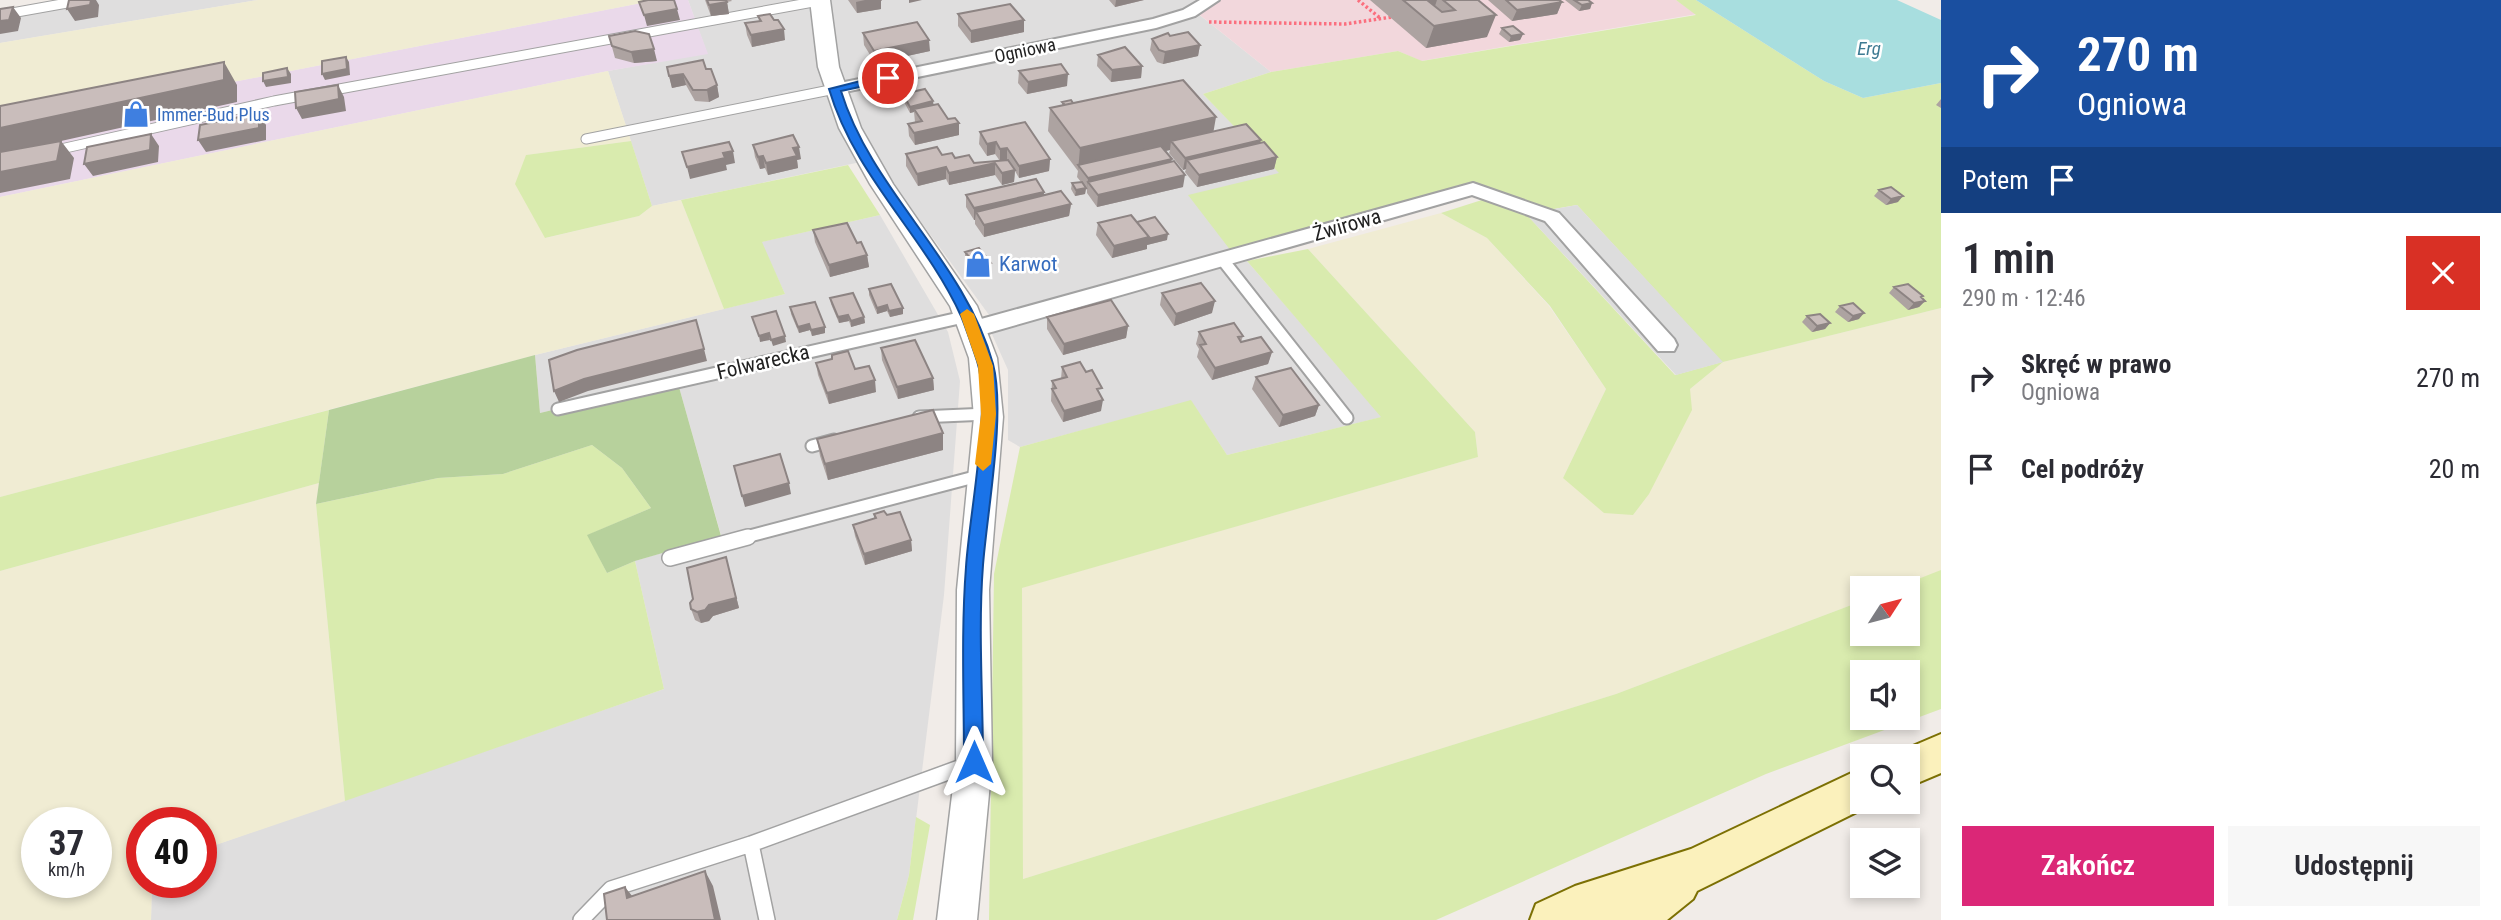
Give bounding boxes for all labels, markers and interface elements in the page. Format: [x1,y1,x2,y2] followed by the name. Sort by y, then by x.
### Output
[2077,26,2199,83] text: 270 m
[1962,28,2053,119] icon: right
[993,33,1057,67] street label: Ogniowa
[1857,37,1881,60] water label: Erg
[858,48,918,108] pin
[869,59,907,97] icon: arrive
[2077,85,2187,123] text: Ogniowa
[121,99,151,129] shop icon: Immer-Bud Plus
[157,104,270,125] place label: Immer-Bud Plus
[2043,161,2081,199] icon: arrive
[1962,165,2029,195] text: Potem
[1310,204,1384,246] street label: Żwirowa
[1962,234,2055,283] text: 1 min
[2406,236,2480,310] button: close
[963,249,993,279] shop icon: Karwot
[999,252,1058,276] place label: Karwot
[1962,285,2086,312] text: 290 m · 12:46
[714,340,812,384] street label: Folwarecka
[2021,349,2171,379] text: Skręć w prawo
[1962,359,2000,397] icon: right
[2416,363,2480,393] text: 270 m
[2021,379,2100,406] text: Ogniowa
[1962,450,2000,488] icon: arrive
[2021,454,2144,484] text: Cel podróży
[2429,454,2480,484] text: 20 m
[1850,576,1920,646] north arrow
[1850,576,1920,898] map controls
[1850,660,1920,730] button: sound
[937,725,1011,799] position arrow
[1850,744,1920,814] button: search
[126,807,217,898] speed limit sign: 40
[49,823,84,864] text: 37
[1962,826,2214,906] button: Zakończ
[2228,826,2480,906] button: Udostępnij
[1850,828,1920,898] button: layers
[48,859,85,880] text: km/h

